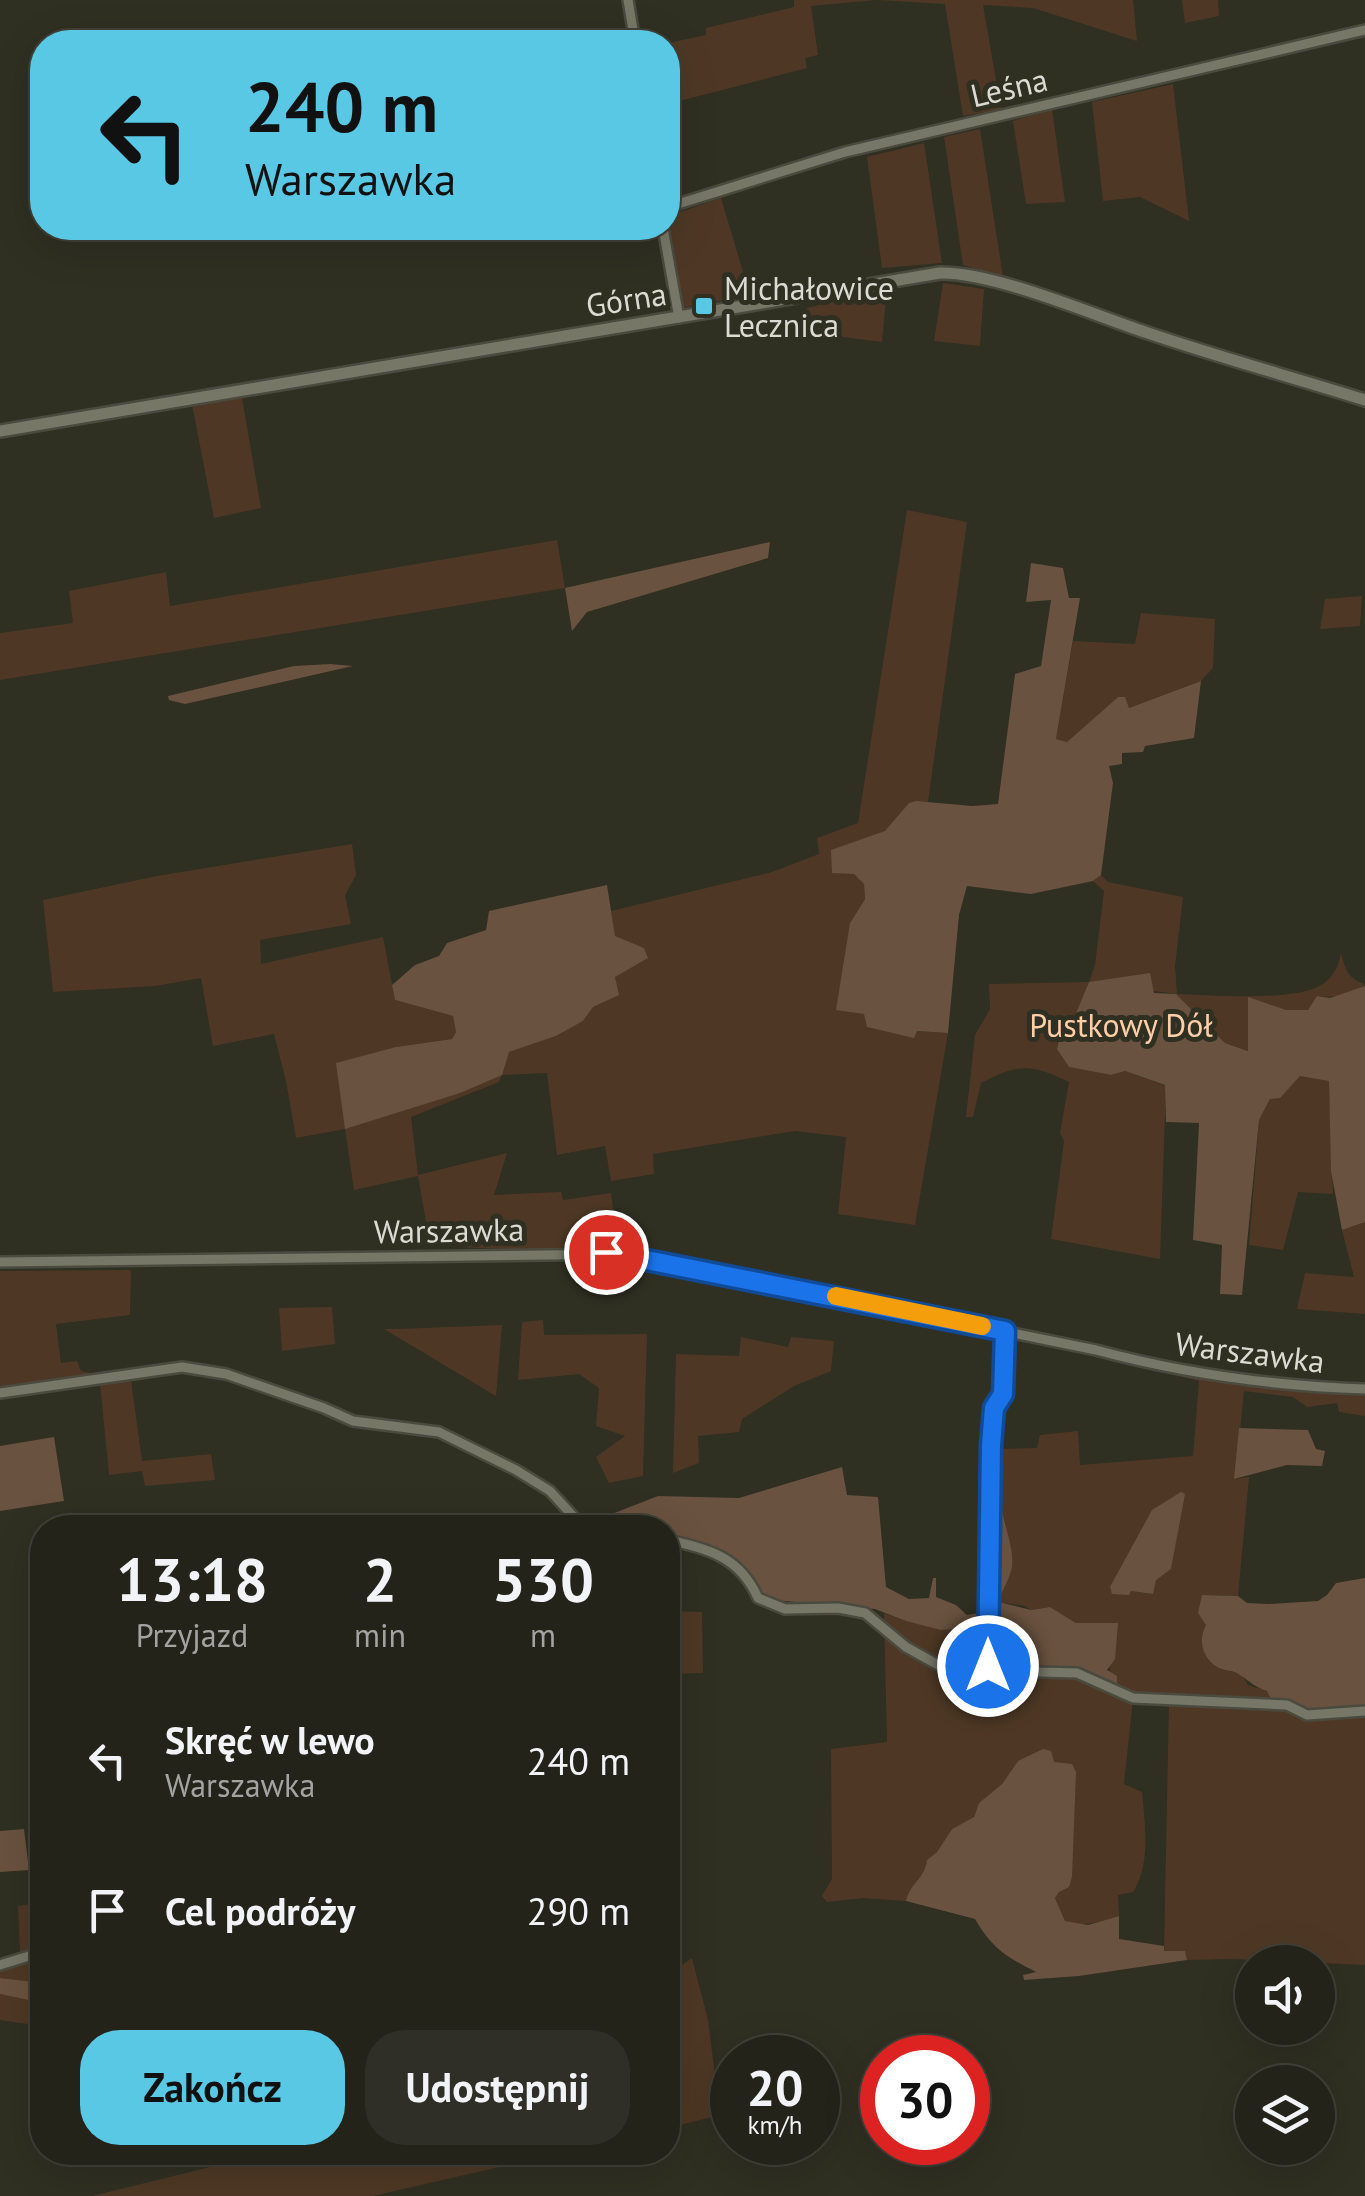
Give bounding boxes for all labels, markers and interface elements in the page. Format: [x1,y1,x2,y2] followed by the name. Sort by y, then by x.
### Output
[966,58,1052,116] street label: Leśna
[245,61,438,151] text: 240 m
[80,70,210,200] icon: left
[245,149,456,207] text: Warszawka
[724,267,894,346] place label: Michałowice Lecznica
[583,272,669,326] street label: Górna
[693,295,715,317] marker: Michałowice Lecznica
[1029,1004,1213,1046] park label: Pustkowy Dół
[373,1208,525,1252] street label: Warszawka
[564,1210,649,1295] pin
[579,1225,634,1280] icon: arrive
[1173,1322,1327,1382] street label: Warszawka
[116,1540,268,1618] text: 13:18
[363,1540,397,1618] text: 2
[492,1540,594,1618] text: 530
[136,1614,248,1656] text: Przyjazd
[354,1614,406,1656] text: min
[530,1614,556,1656] text: m
[936,1614,1040,1718] position arrow
[165,1715,375,1764] text: Skręć w lewo
[80,1733,135,1788] icon: left
[527,1736,630,1785] text: 240 m
[165,1764,315,1806] text: Warszawka
[80,1883,135,1938] icon: arrive
[165,1886,355,1935] text: Cel podróży
[527,1886,630,1935] text: 290 m
[1235,1945,1335,2165] map controls
[1235,1945,1335,2045] button: sound
[80,2030,345,2145] button: Zakończ
[365,2030,630,2145] button: Udostępnij
[860,2035,990,2165] speed limit sign: 30
[747,2055,803,2120] text: 20
[1235,2065,1335,2165] button: layers
[748,2109,802,2141] text: km/h

